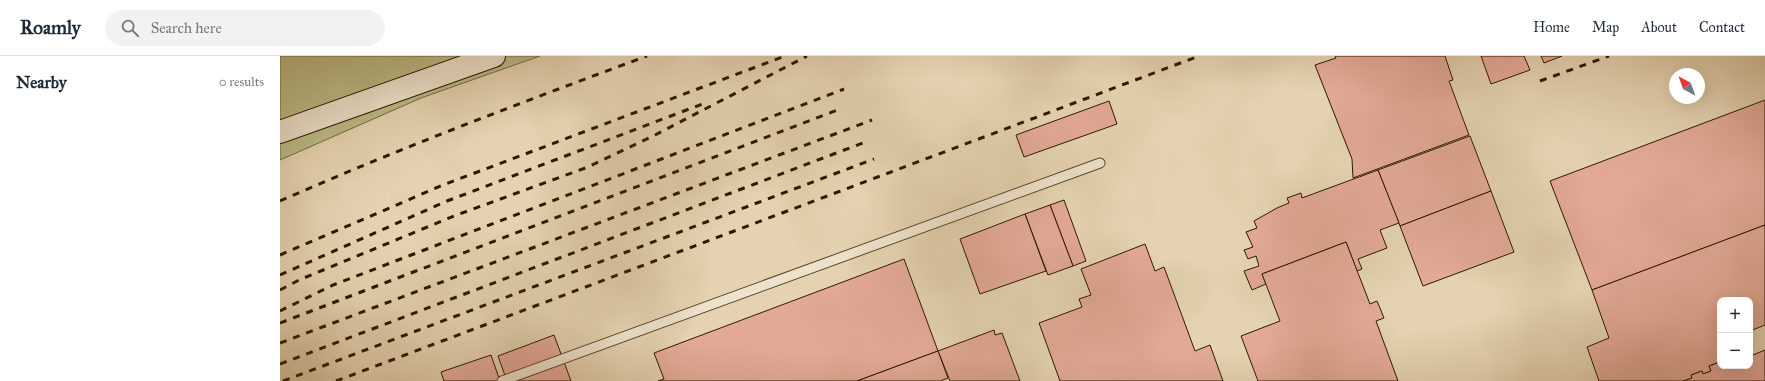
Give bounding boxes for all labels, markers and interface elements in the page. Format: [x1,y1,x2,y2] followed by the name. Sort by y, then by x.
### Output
[105,10,385,46] search box
[20,16,81,39] text: Roamly
[119,17,141,39] icon: search
[151,19,222,37] text: Search here
[1533,19,1570,36] text: Home
[1592,19,1619,36] text: Map
[1641,19,1677,36] text: About
[1699,19,1745,36] text: Contact
[1669,68,1705,104] north arrow
[16,72,67,93] text: Nearby
[219,74,264,90] text: 0 results
[1717,297,1753,369] map controls
[1717,297,1753,333] button: +
[1717,333,1753,369] button: −

